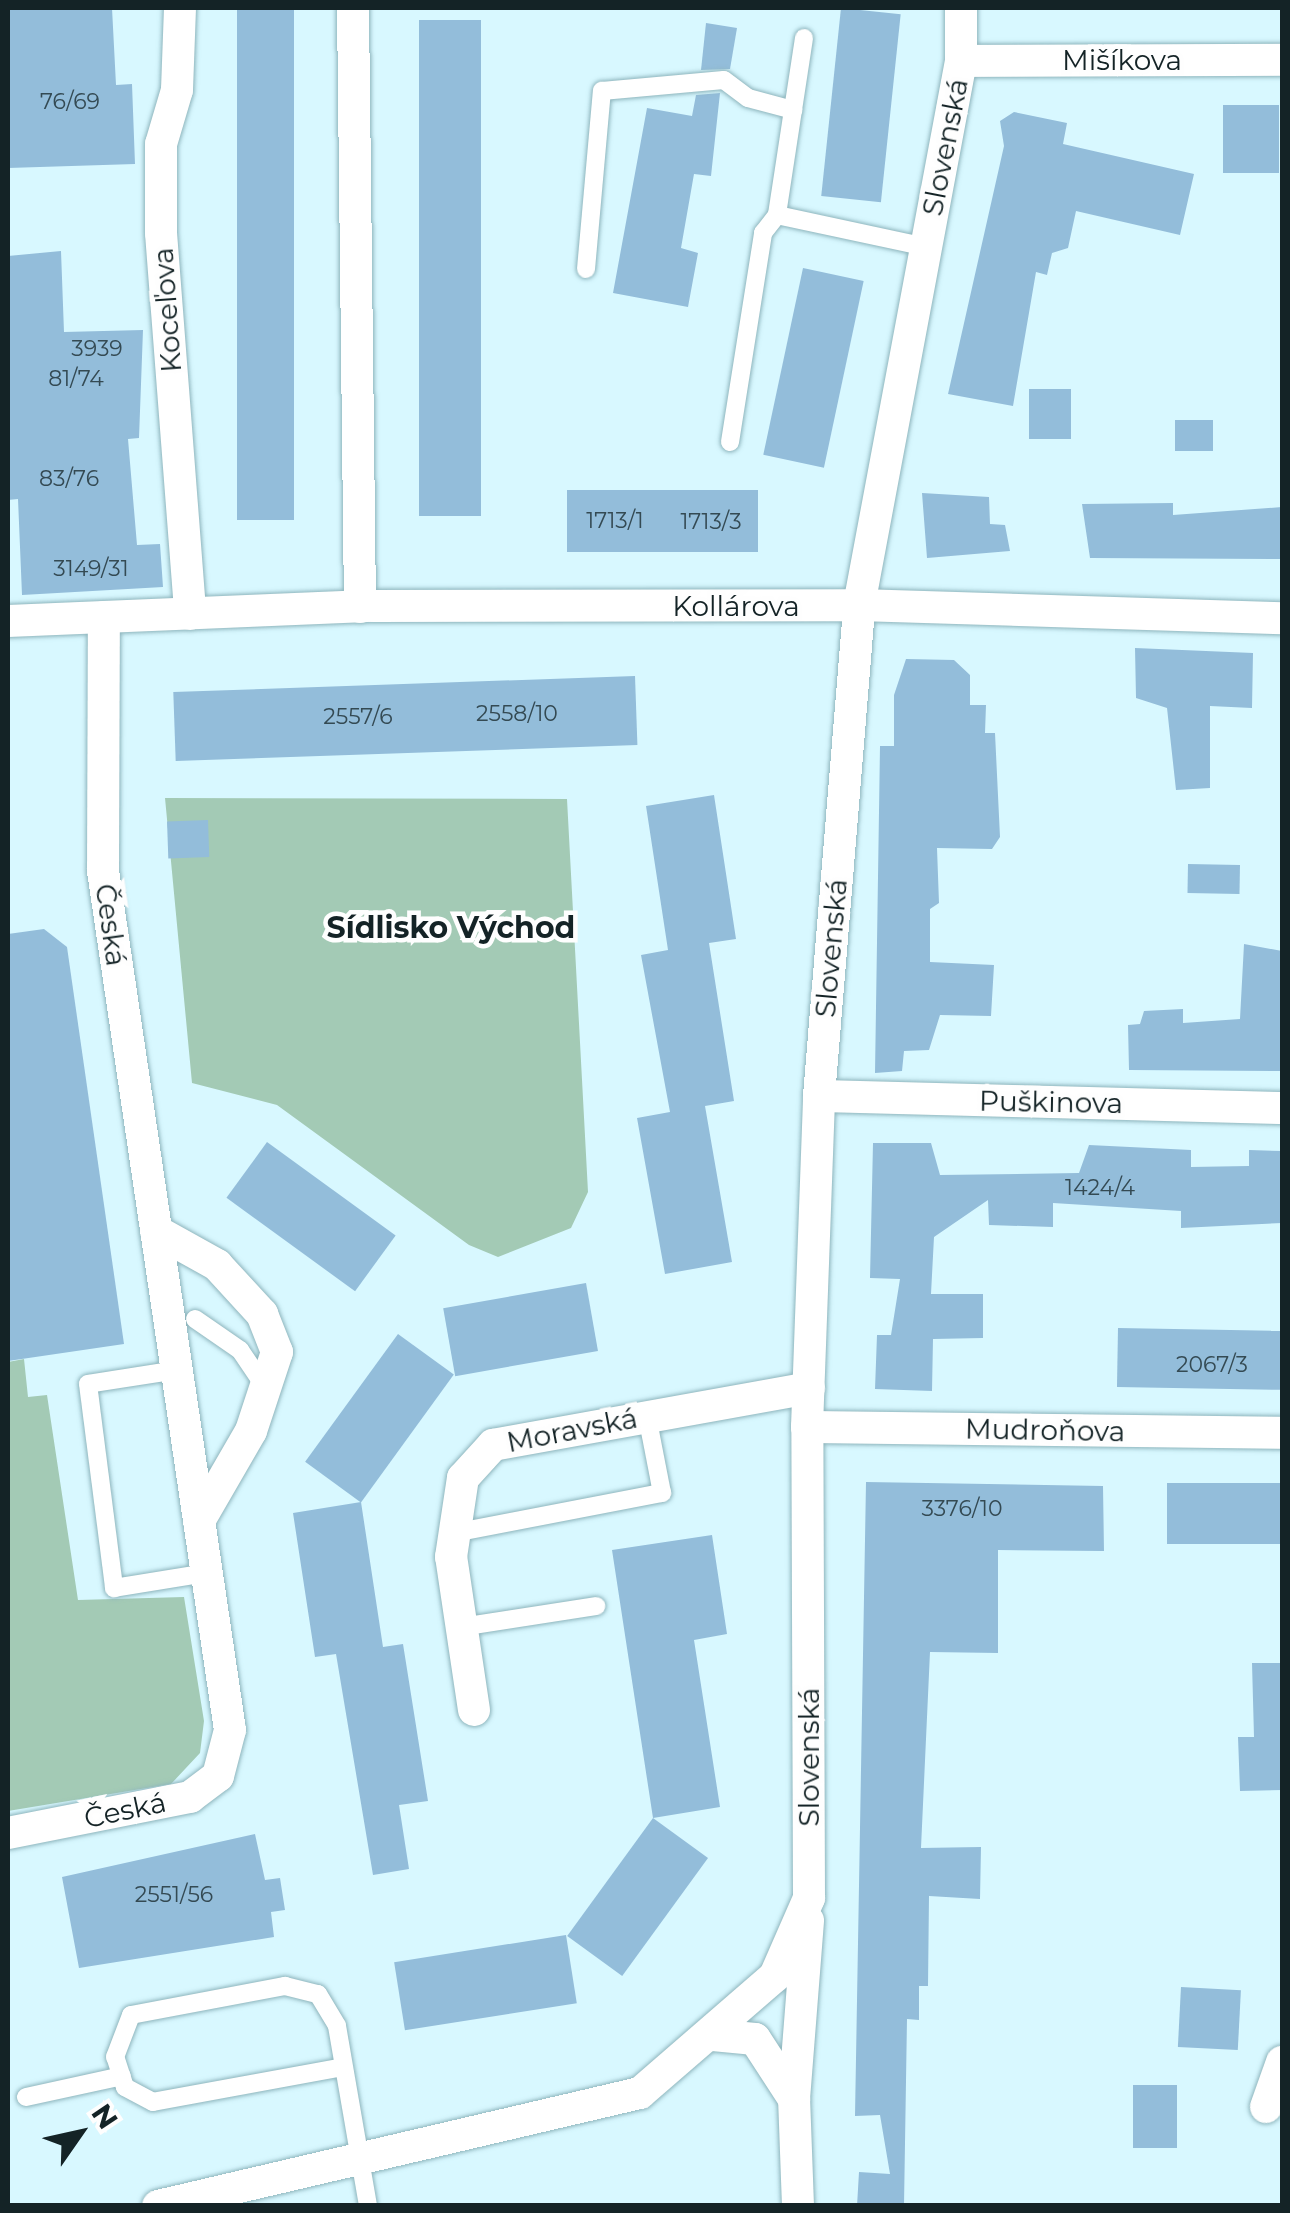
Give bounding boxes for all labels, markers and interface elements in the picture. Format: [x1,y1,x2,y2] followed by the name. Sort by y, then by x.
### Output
[1062,43,1182,77] street label: Mišíkova
[915,76,975,218] street label: Slovenská
[40,89,100,115] house number: 76/69
[146,246,188,374] street label: Koceľova
[71,336,123,362] house number: 3939
[48,366,104,392] house number: 81/74
[39,466,99,492] house number: 83/76
[586,508,644,534] house number: 1713/1
[680,509,742,535] house number: 1713/3
[53,556,129,582] house number: 3149/31
[672,589,800,623] street label: Kollárova
[476,701,558,727] house number: 2558/10
[323,704,393,730] house number: 2557/6
[808,877,854,1019] street label: Slovenská
[89,882,133,968] street label: Česká
[327,910,575,946] district label: Sídlisko Východ
[979,1084,1123,1120] street label: Puškinova
[1065,1175,1135,1201] house number: 1424/4
[1176,1352,1248,1378] house number: 2067/3
[504,1401,640,1459] street label: Moravská
[965,1412,1125,1448] street label: Mudroňova
[921,1496,1003,1522] house number: 3376/10
[792,1687,826,1827] street label: Slovenská
[81,1785,169,1835] street label: Česká
[135,1882,213,1908] house number: 2551/56
[30,2083,130,2183] north arrow
[84,2097,125,2135] text: N

